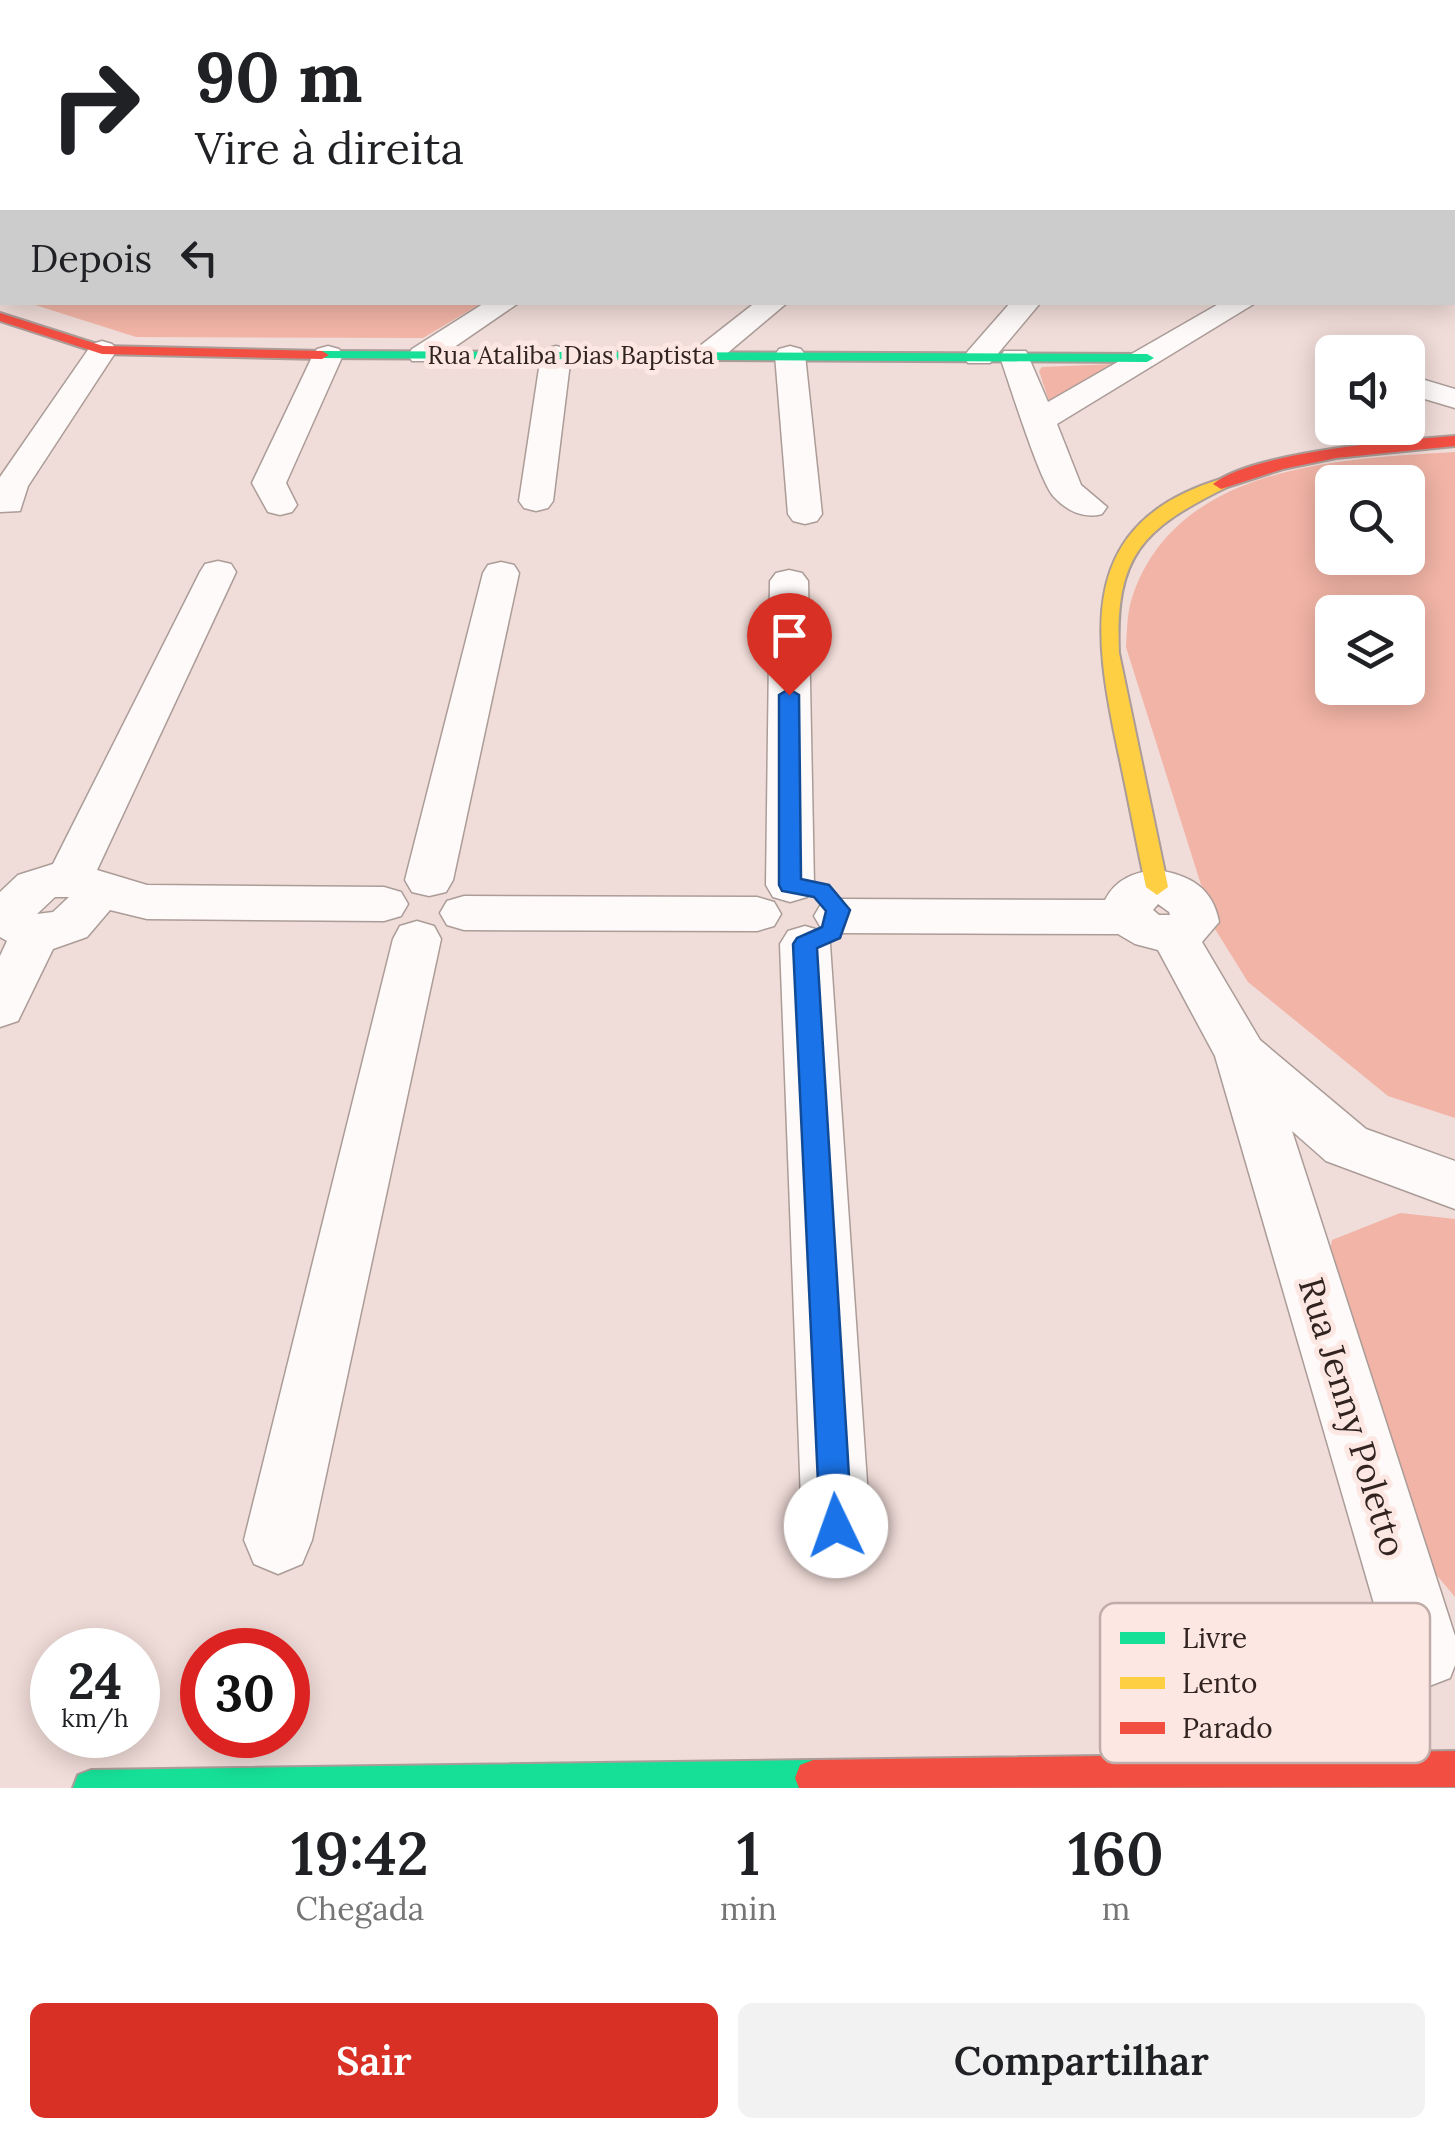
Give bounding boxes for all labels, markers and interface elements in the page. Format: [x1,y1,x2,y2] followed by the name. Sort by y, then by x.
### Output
[195,32,363,121] text: 90 m
[30,40,160,170] icon: right
[195,119,464,176] text: Vire à direita
[172,230,227,285] icon: left
[30,234,152,282] text: Depois
[1315,335,1425,705] map controls
[1315,335,1425,445] button: sound
[428,339,715,371] street label: Rua Ataliba Dias Baptista
[1315,465,1425,575] button: search
[747,593,832,696] pin
[1315,595,1425,705] button: layers
[762,608,817,663] icon: arrive
[1289,1272,1416,1562] street label: Rua Jenny Poletto
[784,1474,888,1578] position arrow
[1100,1603,1430,1763] legend
[1182,1620,1247,1656] text: Livre
[180,1628,310,1758] speed limit sign: 30
[68,1649,122,1713] text: 24
[1182,1665,1257,1701] text: Lento
[61,1702,129,1734] text: km/h
[1182,1710,1273,1746] text: Parado
[291,1815,429,1891] text: 19:42
[737,1815,760,1891] text: 1
[1068,1815,1164,1891] text: 160
[296,1888,424,1929] text: Chegada
[720,1888,777,1929] text: min
[1102,1888,1130,1929] text: m
[30,2003,718,2118] button: Sair
[738,2003,1425,2118] button: Compartilhar

